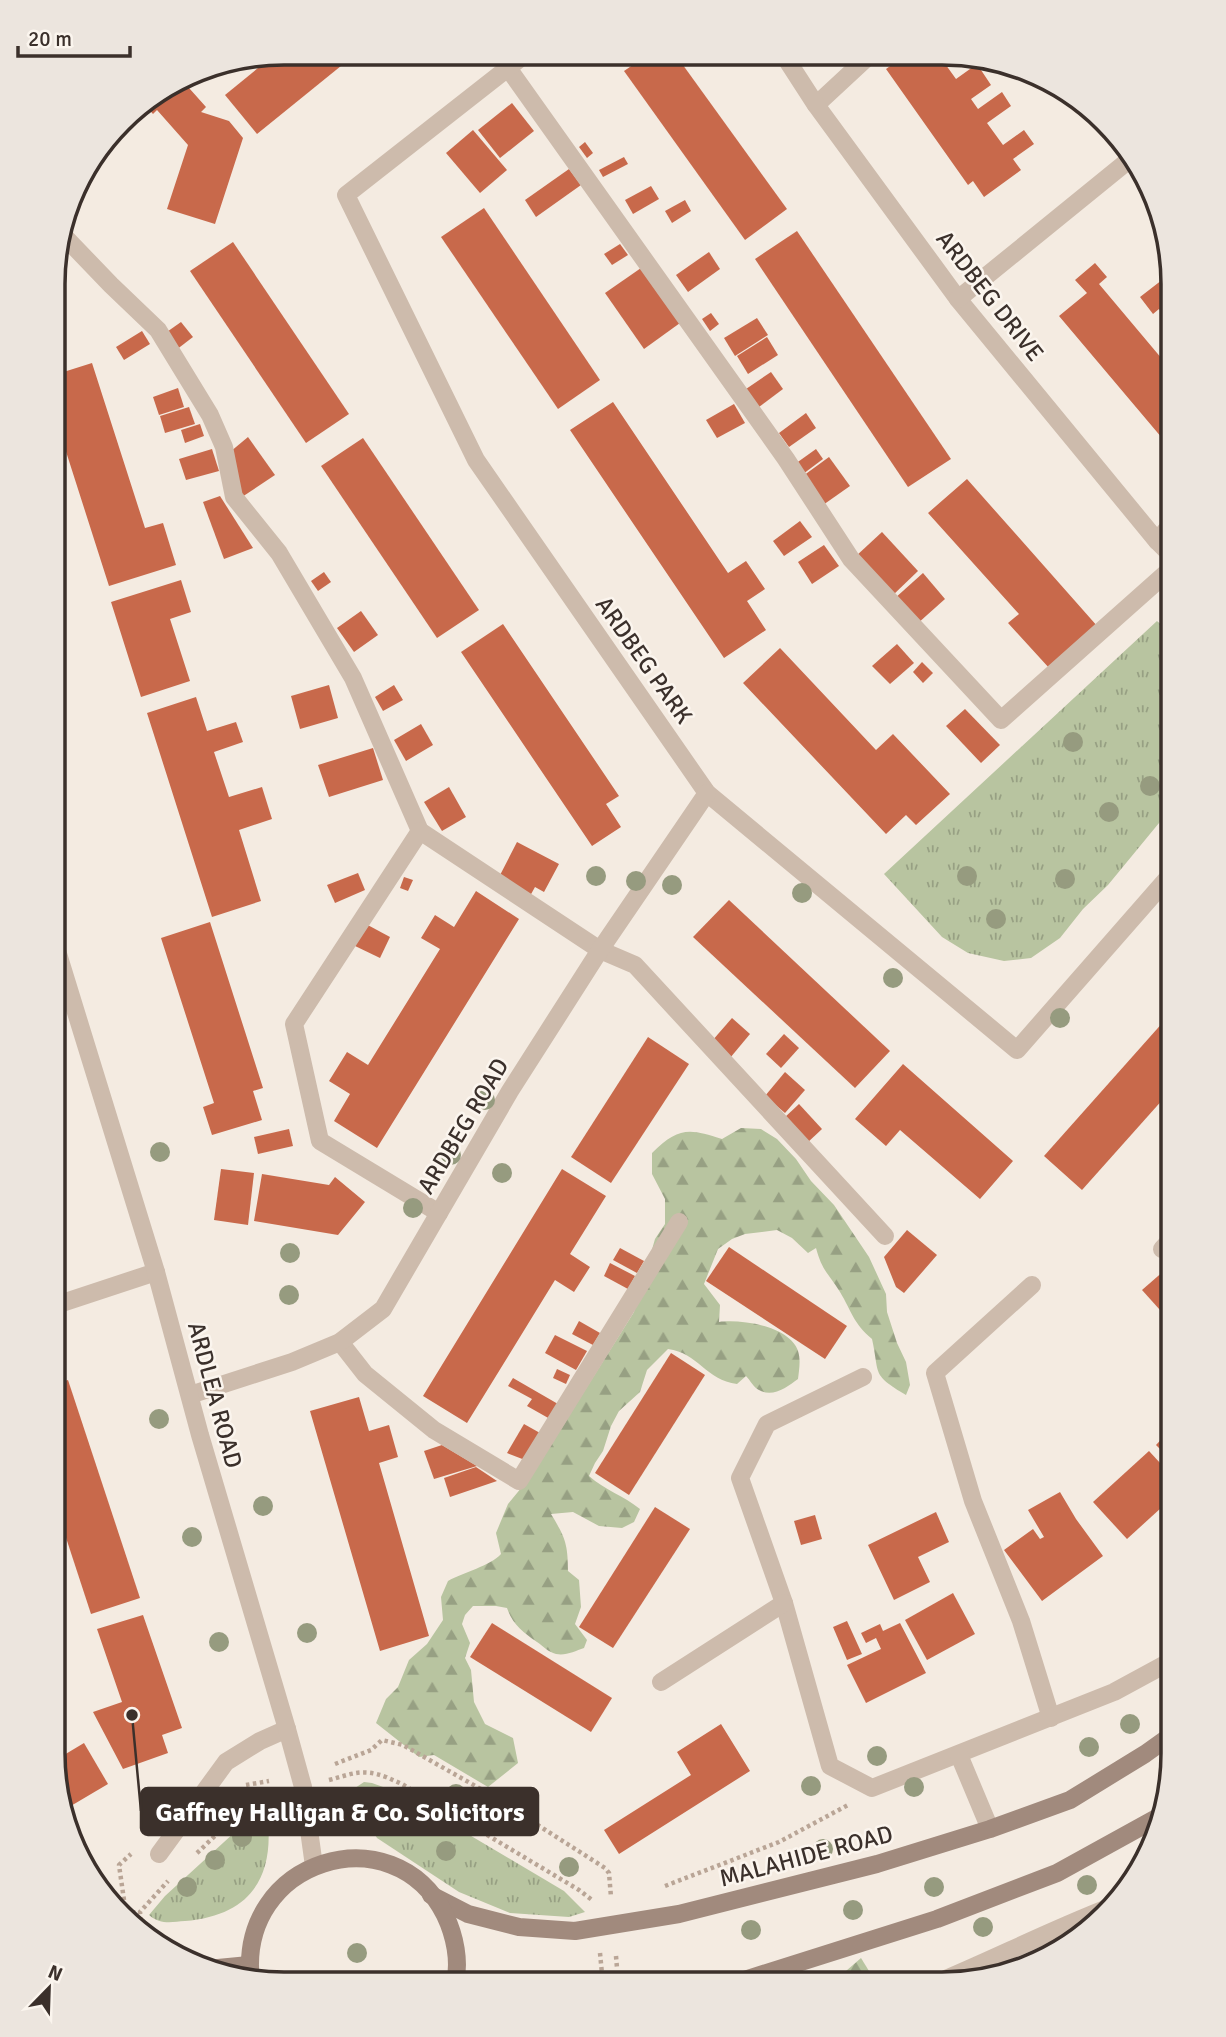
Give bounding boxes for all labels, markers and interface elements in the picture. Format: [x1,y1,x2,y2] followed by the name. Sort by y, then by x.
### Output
[18,14,130,58] scale bar
[28,26,72,52] text: 20 m
[930,225,1050,367] street label: ARDBEG DRIVE
[589,590,699,730] street label: ARDBEG PARK
[411,1053,515,1199] street label: ARDBEG ROAD
[181,1319,249,1471] street label: ARDLEA ROAD
[141,1788,538,1835] callout: Gaffney Halligan & Co. Solicitors
[156,1797,524,1829] text: Gaffney Halligan & Co. Solicitors
[716,1818,896,1894] street label: MALAHIDE ROAD
[14,1953,84,2023] north arrow
[44,1960,66,1987] text: N

